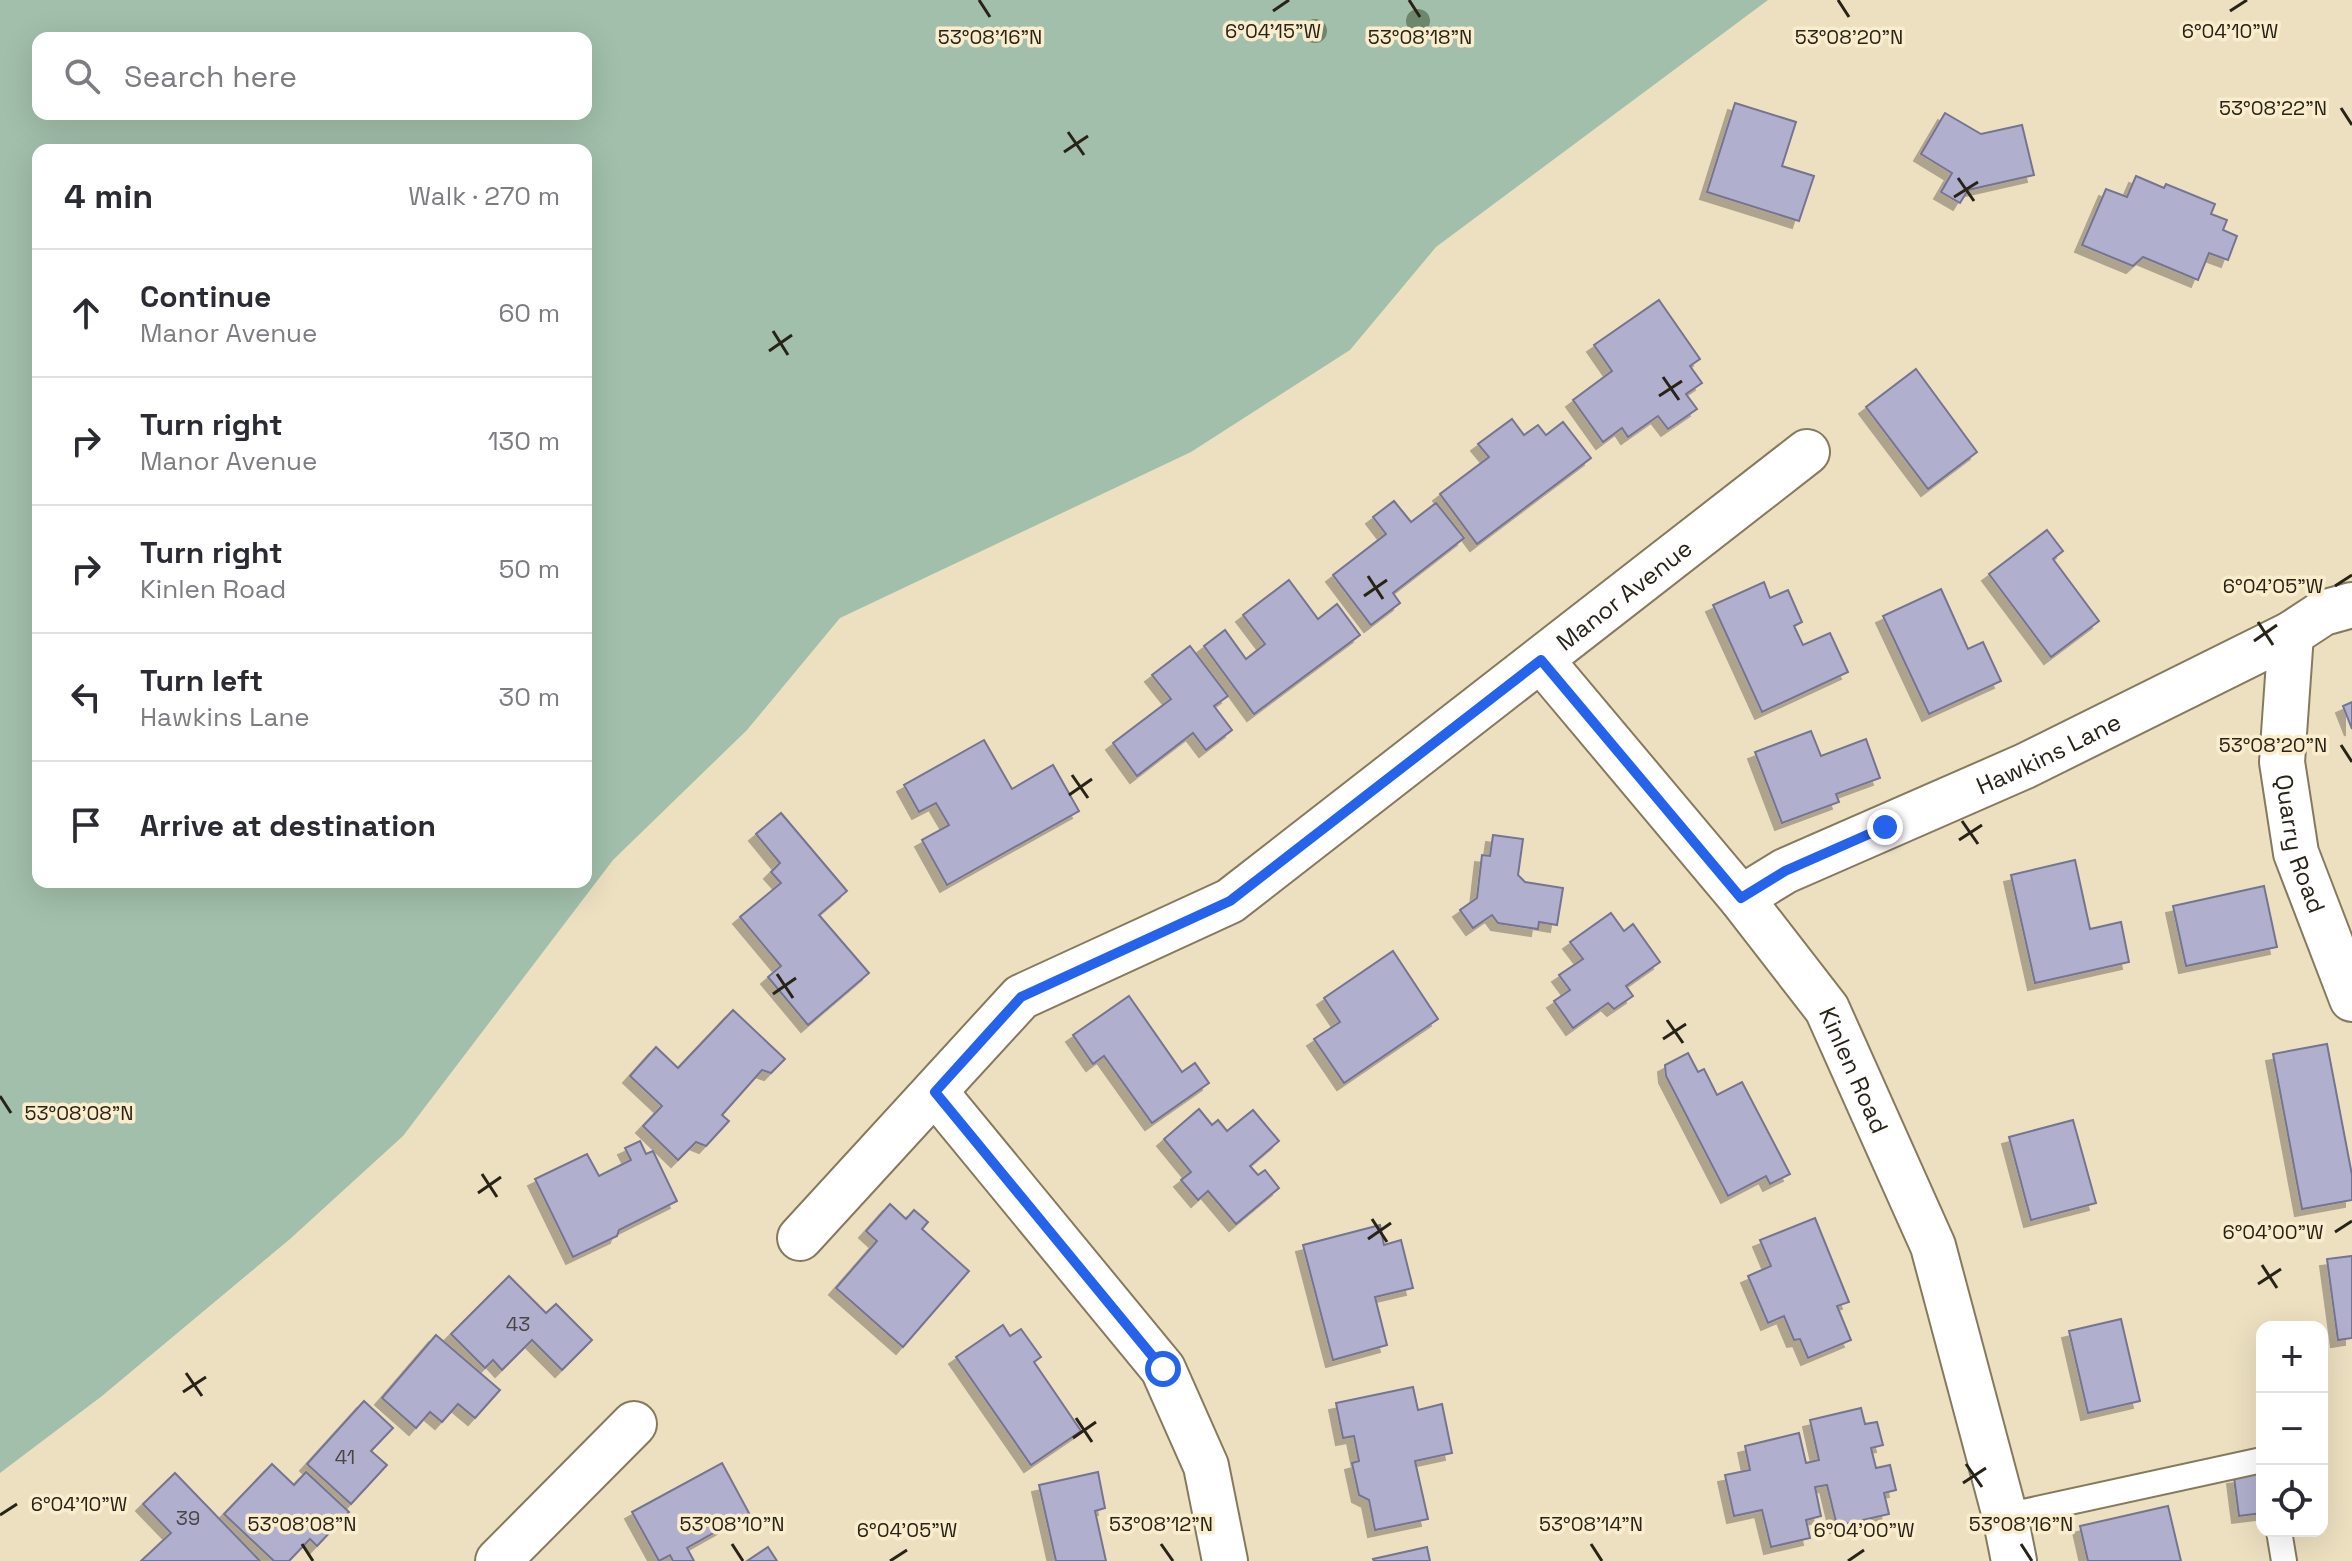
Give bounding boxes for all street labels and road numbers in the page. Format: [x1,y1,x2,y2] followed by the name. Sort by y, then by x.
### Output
[1550,532,1698,657] street label: Manor Avenue
[1971,706,2126,801] street label: Hawkins Lane
[2269,772,2333,917] street label: Quarry Road
[1812,1002,1896,1138] street label: Kinlen Road

